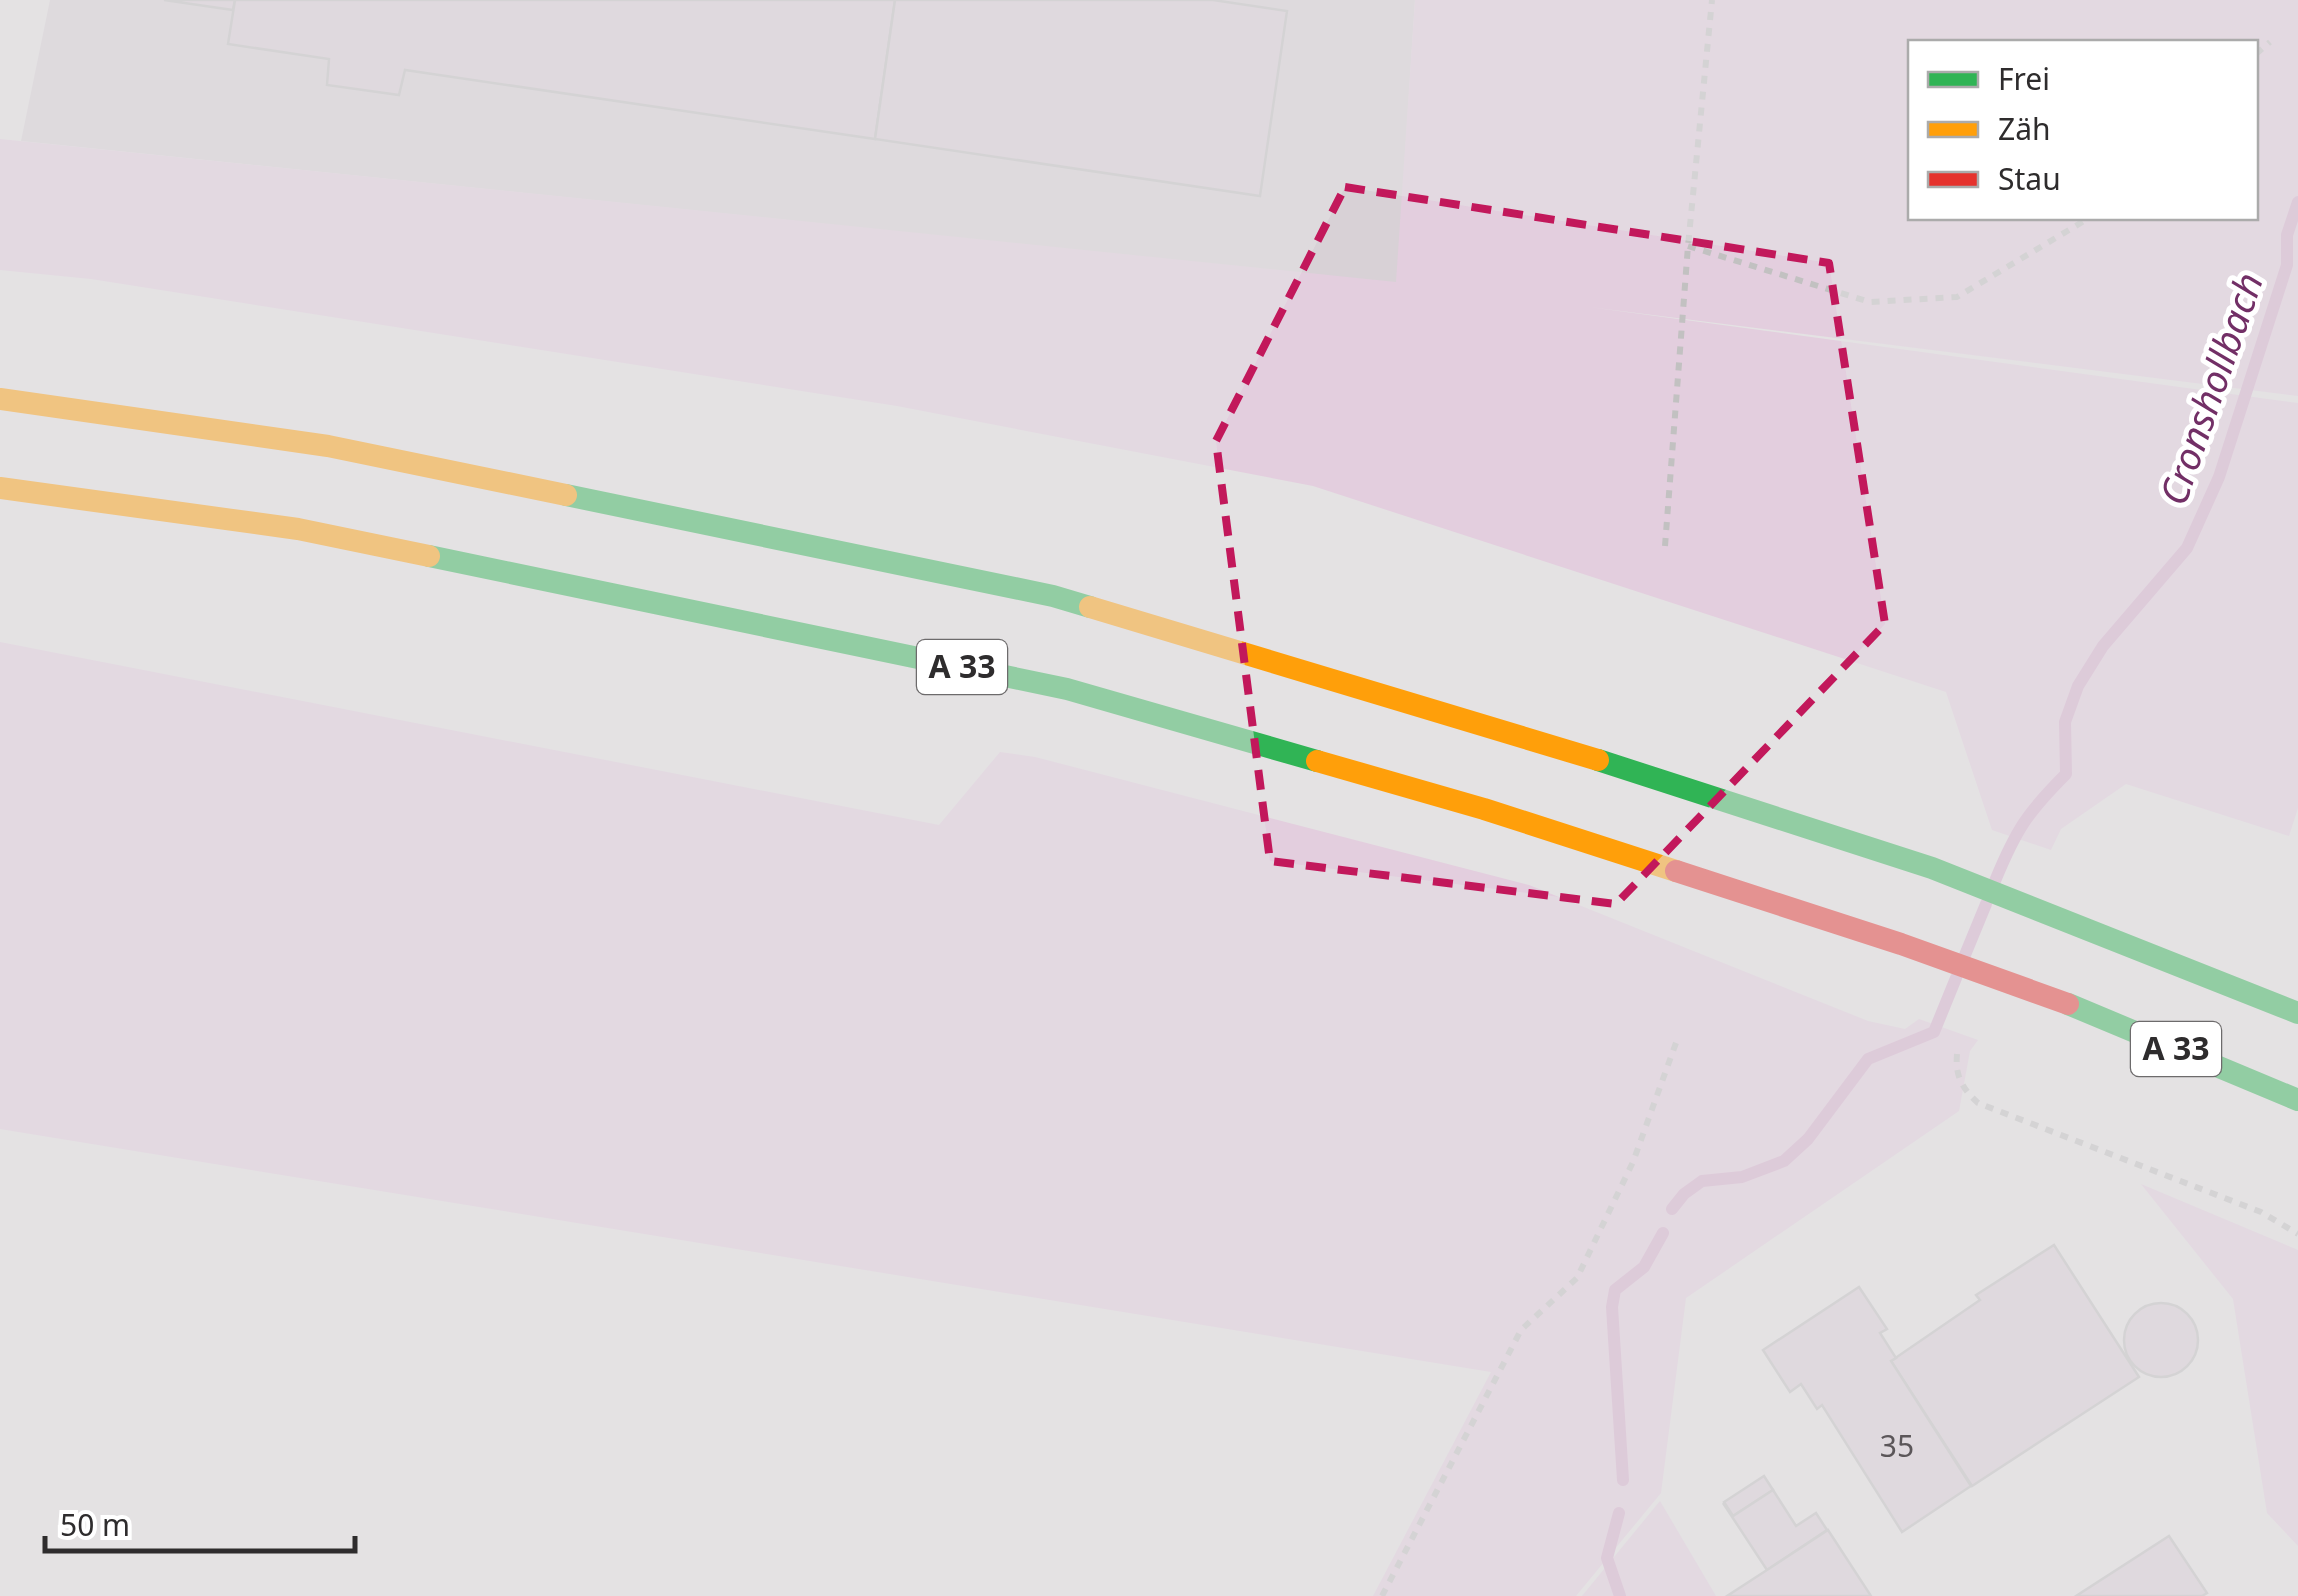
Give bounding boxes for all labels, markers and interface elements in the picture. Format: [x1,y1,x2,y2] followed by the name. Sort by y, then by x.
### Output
[1908,40,2258,220] legend
[1998,58,2050,99] text: Frei
[1998,108,2051,149] text: Zäh
[1998,158,2061,199] text: Stau
[2146,265,2274,511] water label: Cronshollbach
[917,640,1007,694] road number: A 33
[2131,1022,2221,1076] road number: A 33
[1880,1425,1914,1466] house number: 35
[45,1491,355,1553] scale bar
[60,1504,130,1545] text: 50 m

